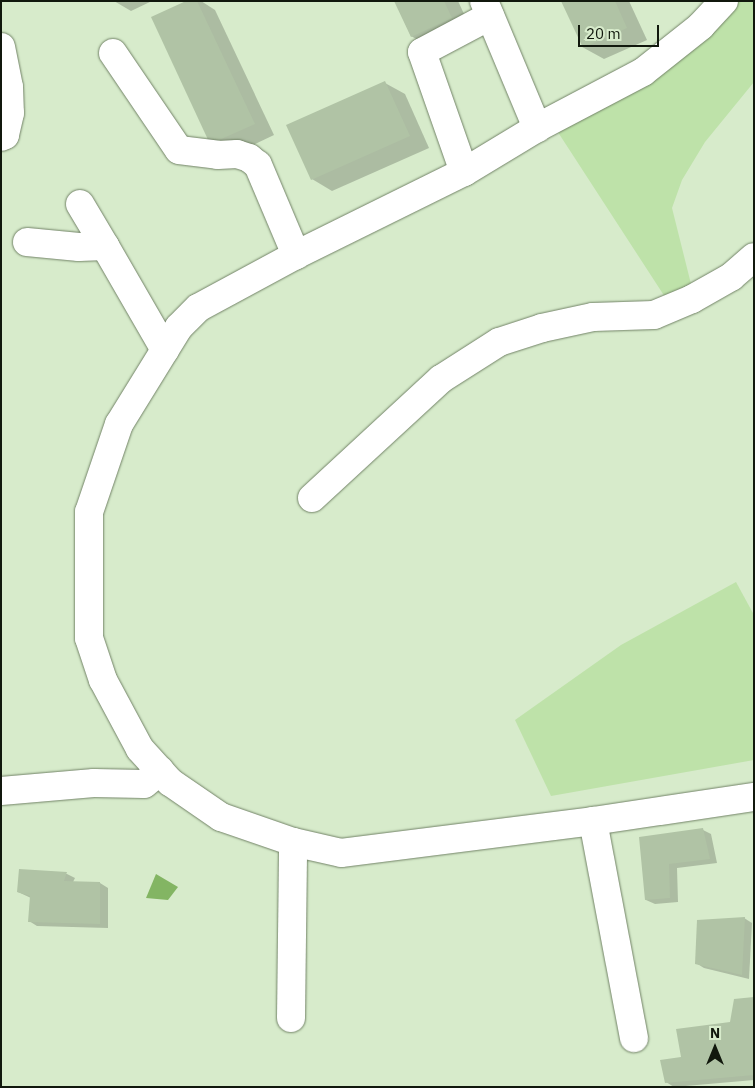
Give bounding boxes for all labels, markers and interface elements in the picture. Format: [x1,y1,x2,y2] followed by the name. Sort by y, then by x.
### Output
[580,15,661,47] scale bar
[586,24,621,43] text: 20 m
[690,1023,740,1073] north arrow
[710,1024,720,1042] text: N

